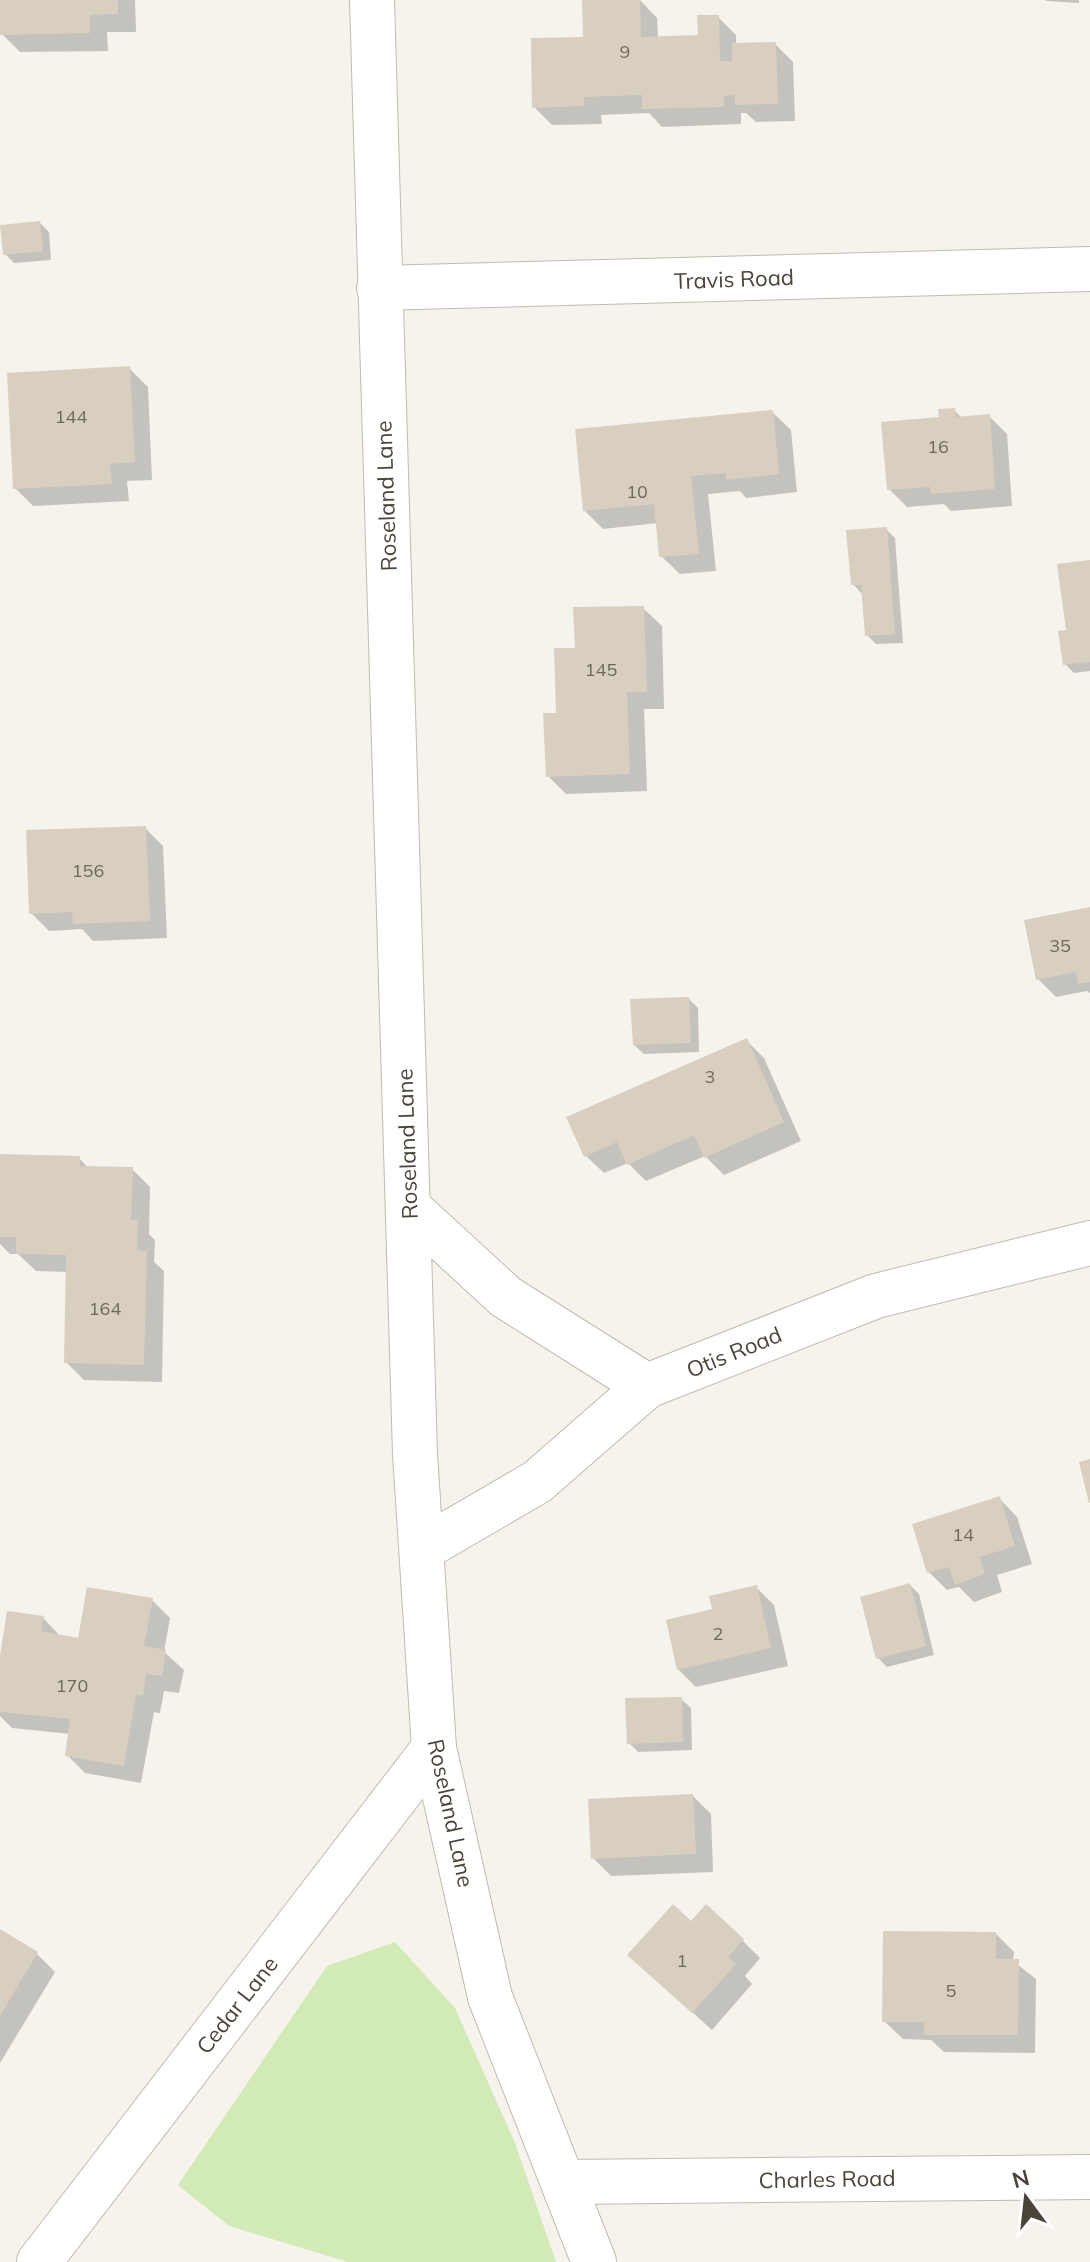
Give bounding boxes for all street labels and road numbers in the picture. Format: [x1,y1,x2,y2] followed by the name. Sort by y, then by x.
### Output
[674,263,794,295] street label: Travis Road
[369,420,403,572] street label: Roseland Lane
[390,1068,424,1220] street label: Roseland Lane
[682,1320,786,1384] street label: Otis Road
[422,1736,480,1890] street label: Roseland Lane
[190,1951,284,2059] street label: Cedar Lane
[758,2164,896,2194] street label: Charles Road

